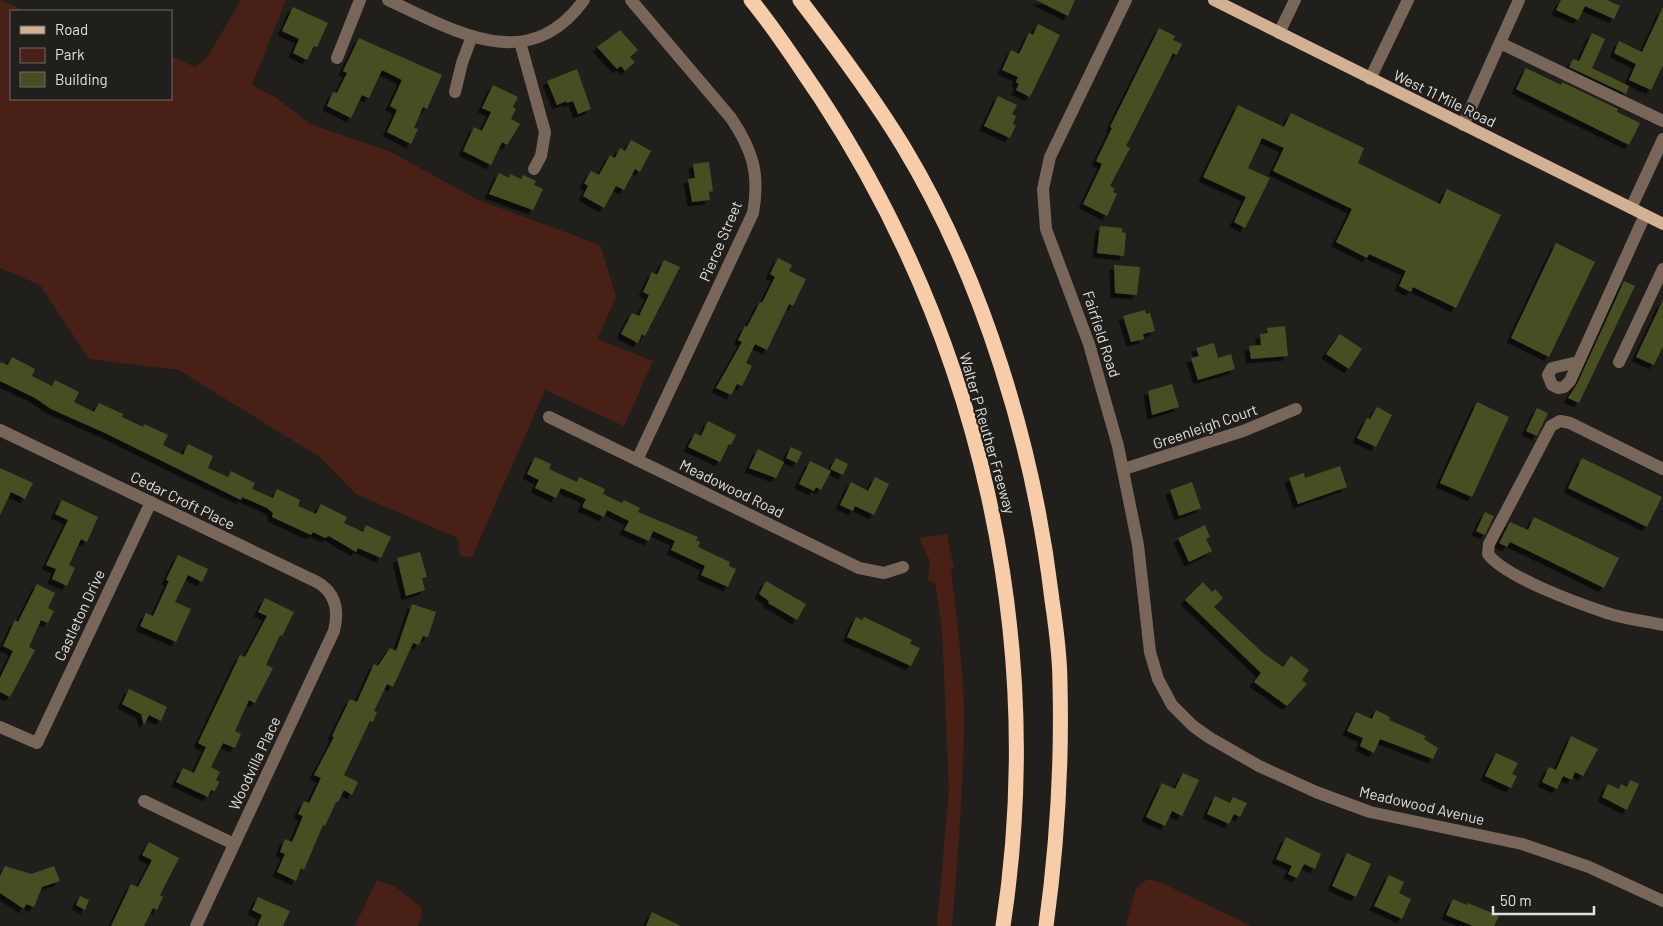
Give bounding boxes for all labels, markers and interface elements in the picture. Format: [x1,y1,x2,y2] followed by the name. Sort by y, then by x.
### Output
[10,10,172,100] legend
[55,20,88,38] text: Road
[55,45,85,63] text: Park
[1391,65,1499,131] street label: West 11 Mile Road
[55,70,108,88] text: Building
[695,198,745,284] street label: Pierce Street
[1080,288,1124,380] street label: Fairfield Road
[956,350,1020,516] street label: Walter P Reuther Freeway
[1150,400,1260,452] street label: Greenleigh Court
[677,455,787,521] street label: Meadowood Road
[128,467,238,533] street label: Cedar Croft Place
[50,567,108,663] street label: Castleton Drive
[224,713,284,813] street label: Woodvilla Place
[1358,782,1486,828] street label: Meadowood Avenue
[1493,884,1594,916] scale bar
[1500,891,1532,909] text: 50 m

